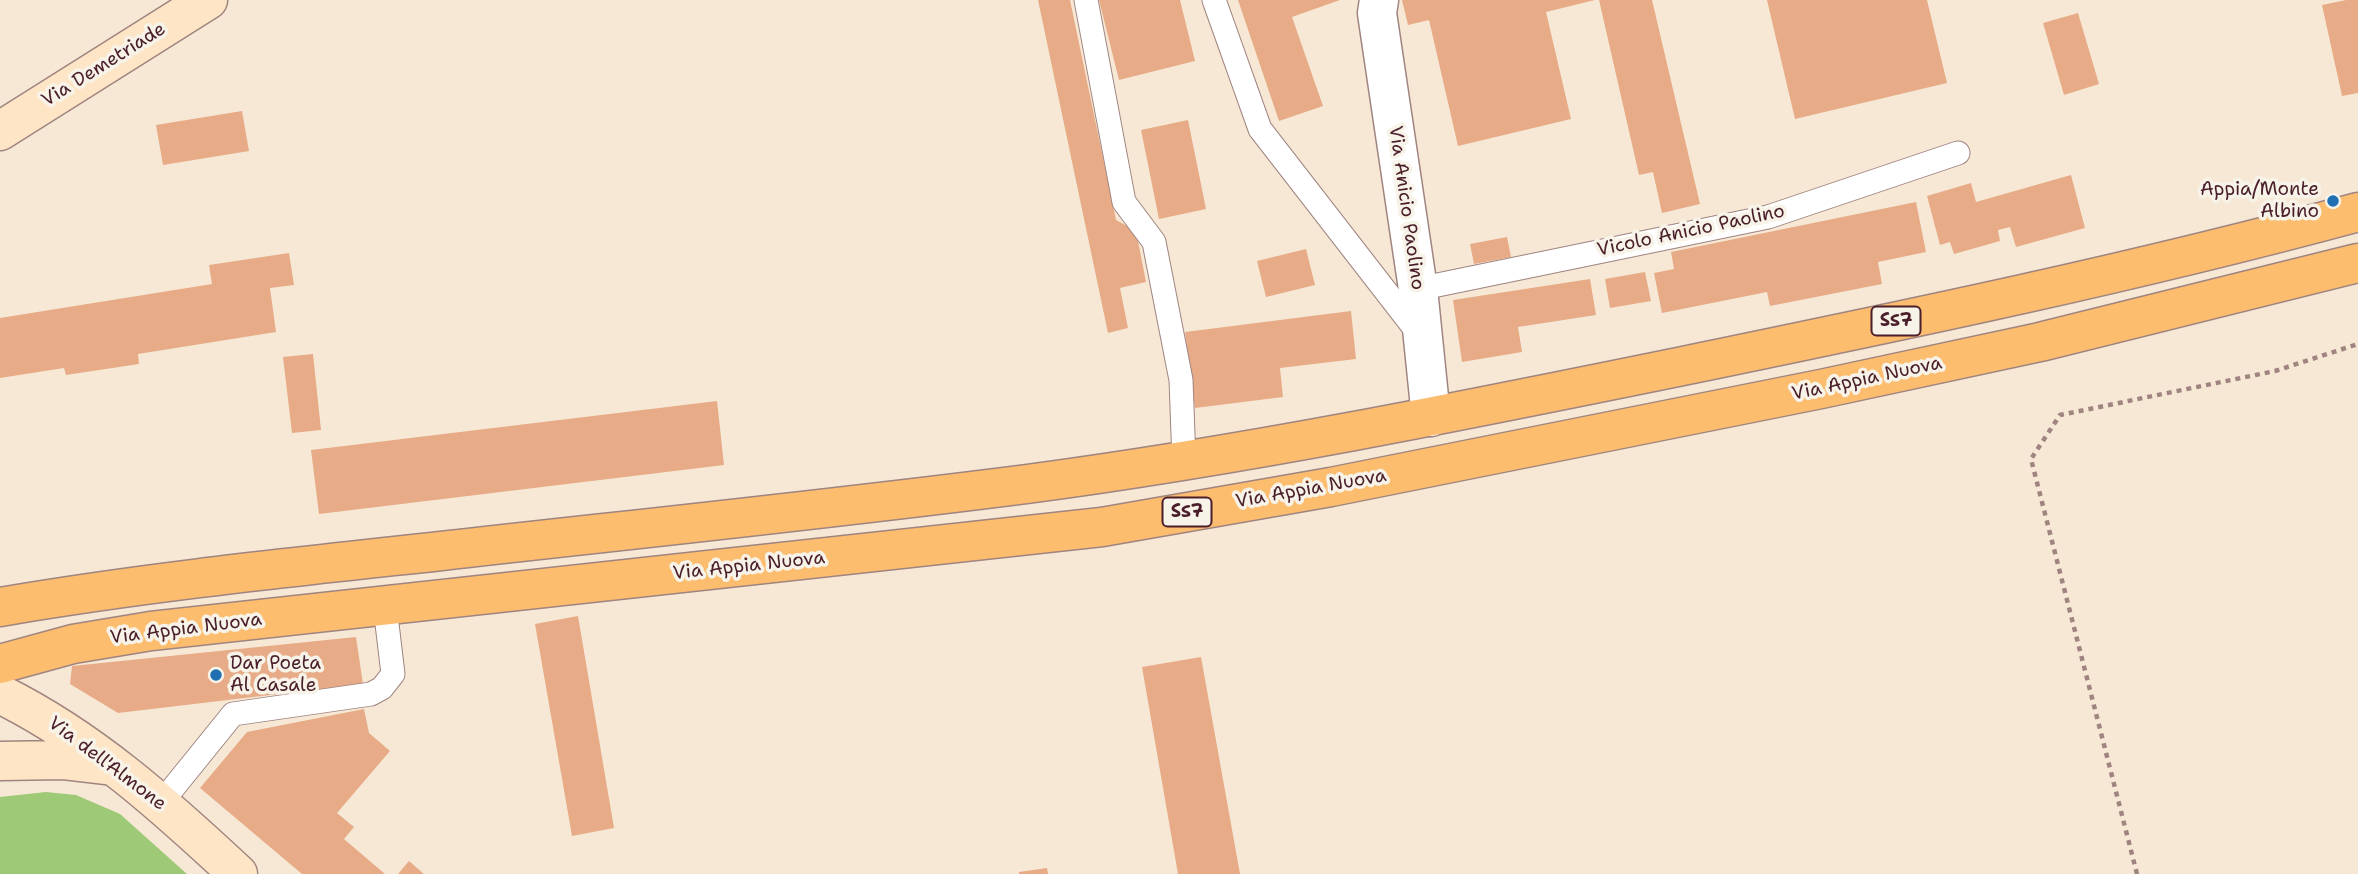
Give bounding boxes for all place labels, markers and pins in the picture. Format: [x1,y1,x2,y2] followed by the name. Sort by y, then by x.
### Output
[2200,179,2319,223] place label: Appia/Monte Albino
[2325,193,2341,209] marker: Appia/Monte Albino
[230,653,321,697] place label: Dar Poeta Al Casale
[208,667,224,683] marker: Dar Poeta Al Casale

